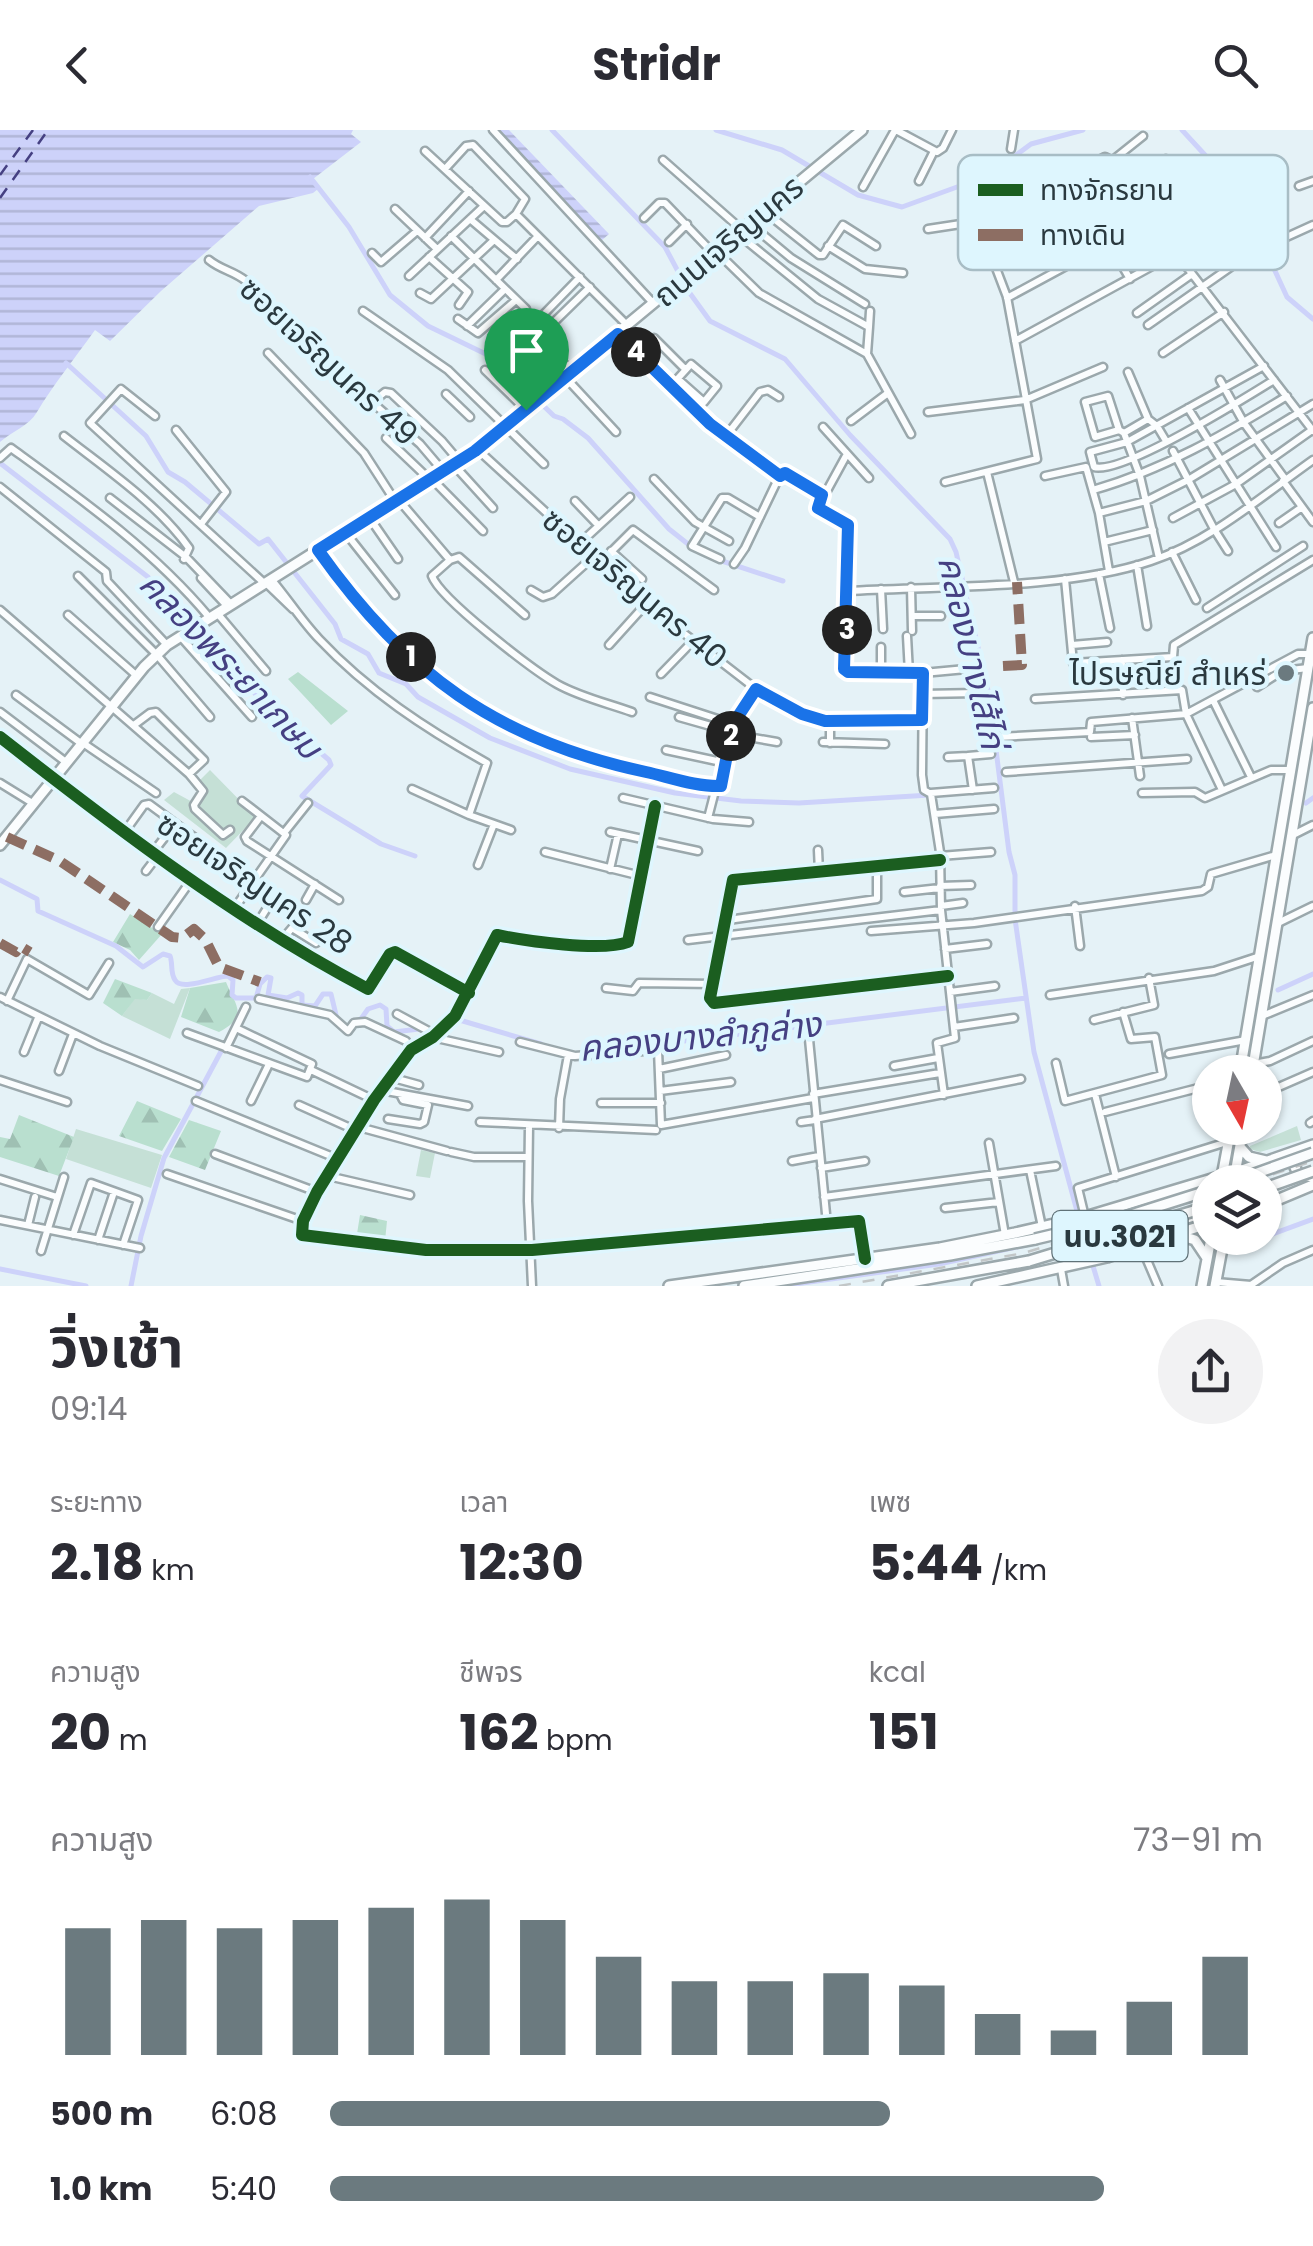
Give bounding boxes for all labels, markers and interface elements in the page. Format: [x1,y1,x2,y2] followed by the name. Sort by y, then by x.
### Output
[592,33,721,96] text: Stridr
[50,38,105,93] icon: back
[1208,38,1263,93] icon: search
[958,155,1288,270] legend
[643,165,813,317] street label: ถนนเจริญนคร
[1040,171,1174,210] text: ทางจักรยาน
[1040,216,1126,255] text: ทางเดิน
[230,266,428,456] street label: ซอยเจริญนคร 49
[484,308,569,411] pin
[499,323,554,378] icon: arrive
[611,327,661,377] pin: 4
[627,332,645,371] text: 4
[533,497,737,679] street label: ซอยเจริญนคร 40
[926,551,1019,758] water label: คลองบางไส้ไก่
[129,560,335,772] water label: คลองพระยาเกษม
[822,605,872,655] pin: 3
[839,610,855,649] text: 3
[386,632,436,682] pin: 1
[406,637,416,676] text: 1
[1068,651,1266,696] place label: ไปรษณีย์ สำเหร่
[1275,662,1297,684] marker: ไปรษณีย์ สำเหร่
[706,711,756,761] pin: 2
[723,716,739,755] text: 2
[148,801,362,965] street label: ซอยเจริญนคร 28
[577,999,825,1073] water label: คลองบางลำภูล่าง
[1192,1055,1282,1145] north arrow
[1192,1055,1282,1255] map controls
[1192,1165,1282,1255] button: layers
[1052,1211,1188,1261] road number: นบ.3021
[50,1309,184,1386] text: วิ่งเช้า
[1158,1319,1263,1424] button: share
[50,1386,127,1431] text: 09:14
[50,1483,143,1522] text: ระยะทาง
[459,1483,508,1522] text: เวลา
[869,1483,911,1522] text: เพซ
[50,1527,144,1598] text: 2.18
[459,1527,584,1598] text: 12:30
[869,1527,983,1598] text: 5:44
[144,1551,195,1590] text: km
[983,1551,1047,1590] text: /km
[50,1653,141,1692] text: ความสูง
[459,1653,523,1692] text: ชีพจร
[869,1653,926,1692] text: kcal
[869,1696,939,1767] text: 151
[50,1697,111,1768] text: 20
[459,1697,539,1768] text: 162
[111,1721,147,1760] text: m
[539,1721,613,1760] text: bpm
[50,1817,154,1862] text: ความสูง
[1133,1817,1263,1862] text: 73–91 m
[50,2091,153,2136] text: 500 m
[210,2091,277,2136] text: 6:08
[50,2166,152,2211] text: 1.0 km
[210,2166,277,2211] text: 5:40

